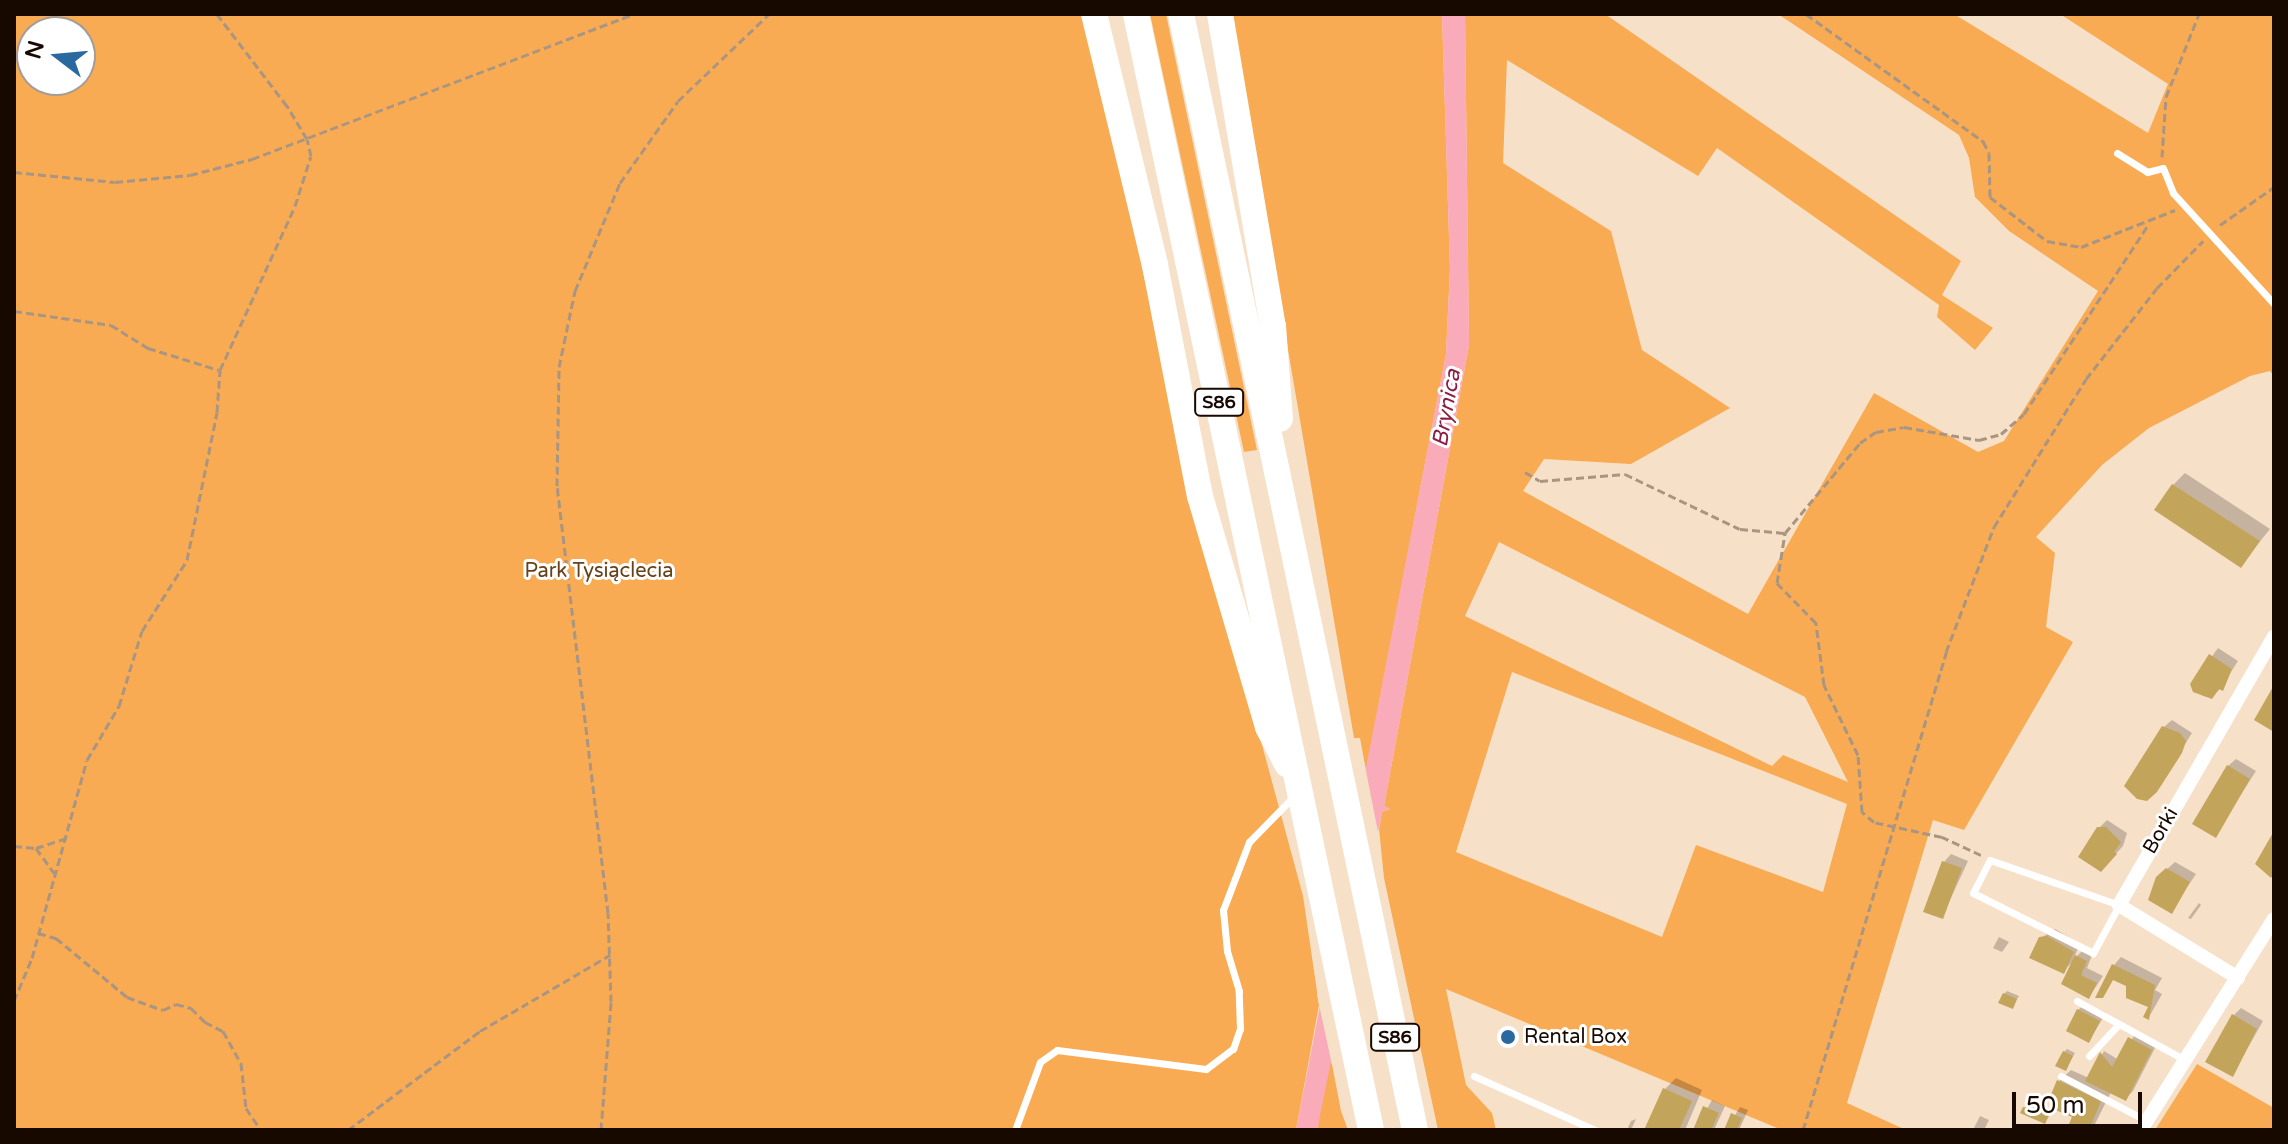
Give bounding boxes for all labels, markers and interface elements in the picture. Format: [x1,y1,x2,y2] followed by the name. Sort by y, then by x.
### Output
[16,16,96,96] north arrow
[20,38,50,62] text: N
[1427,367,1467,449] water label: Brynica
[1193,388,1245,416] road number: S86
[525,559,673,583] park label: Park Tysiąclecia
[2138,804,2184,858] street label: Borki
[1369,1023,1421,1051] road number: S86
[1524,1025,1627,1049] place label: Rental Box
[1499,1028,1517,1046] marker: Rental Box
[2016,1076,2146,1126] scale bar
[2026,1091,2084,1120] text: 50 m

